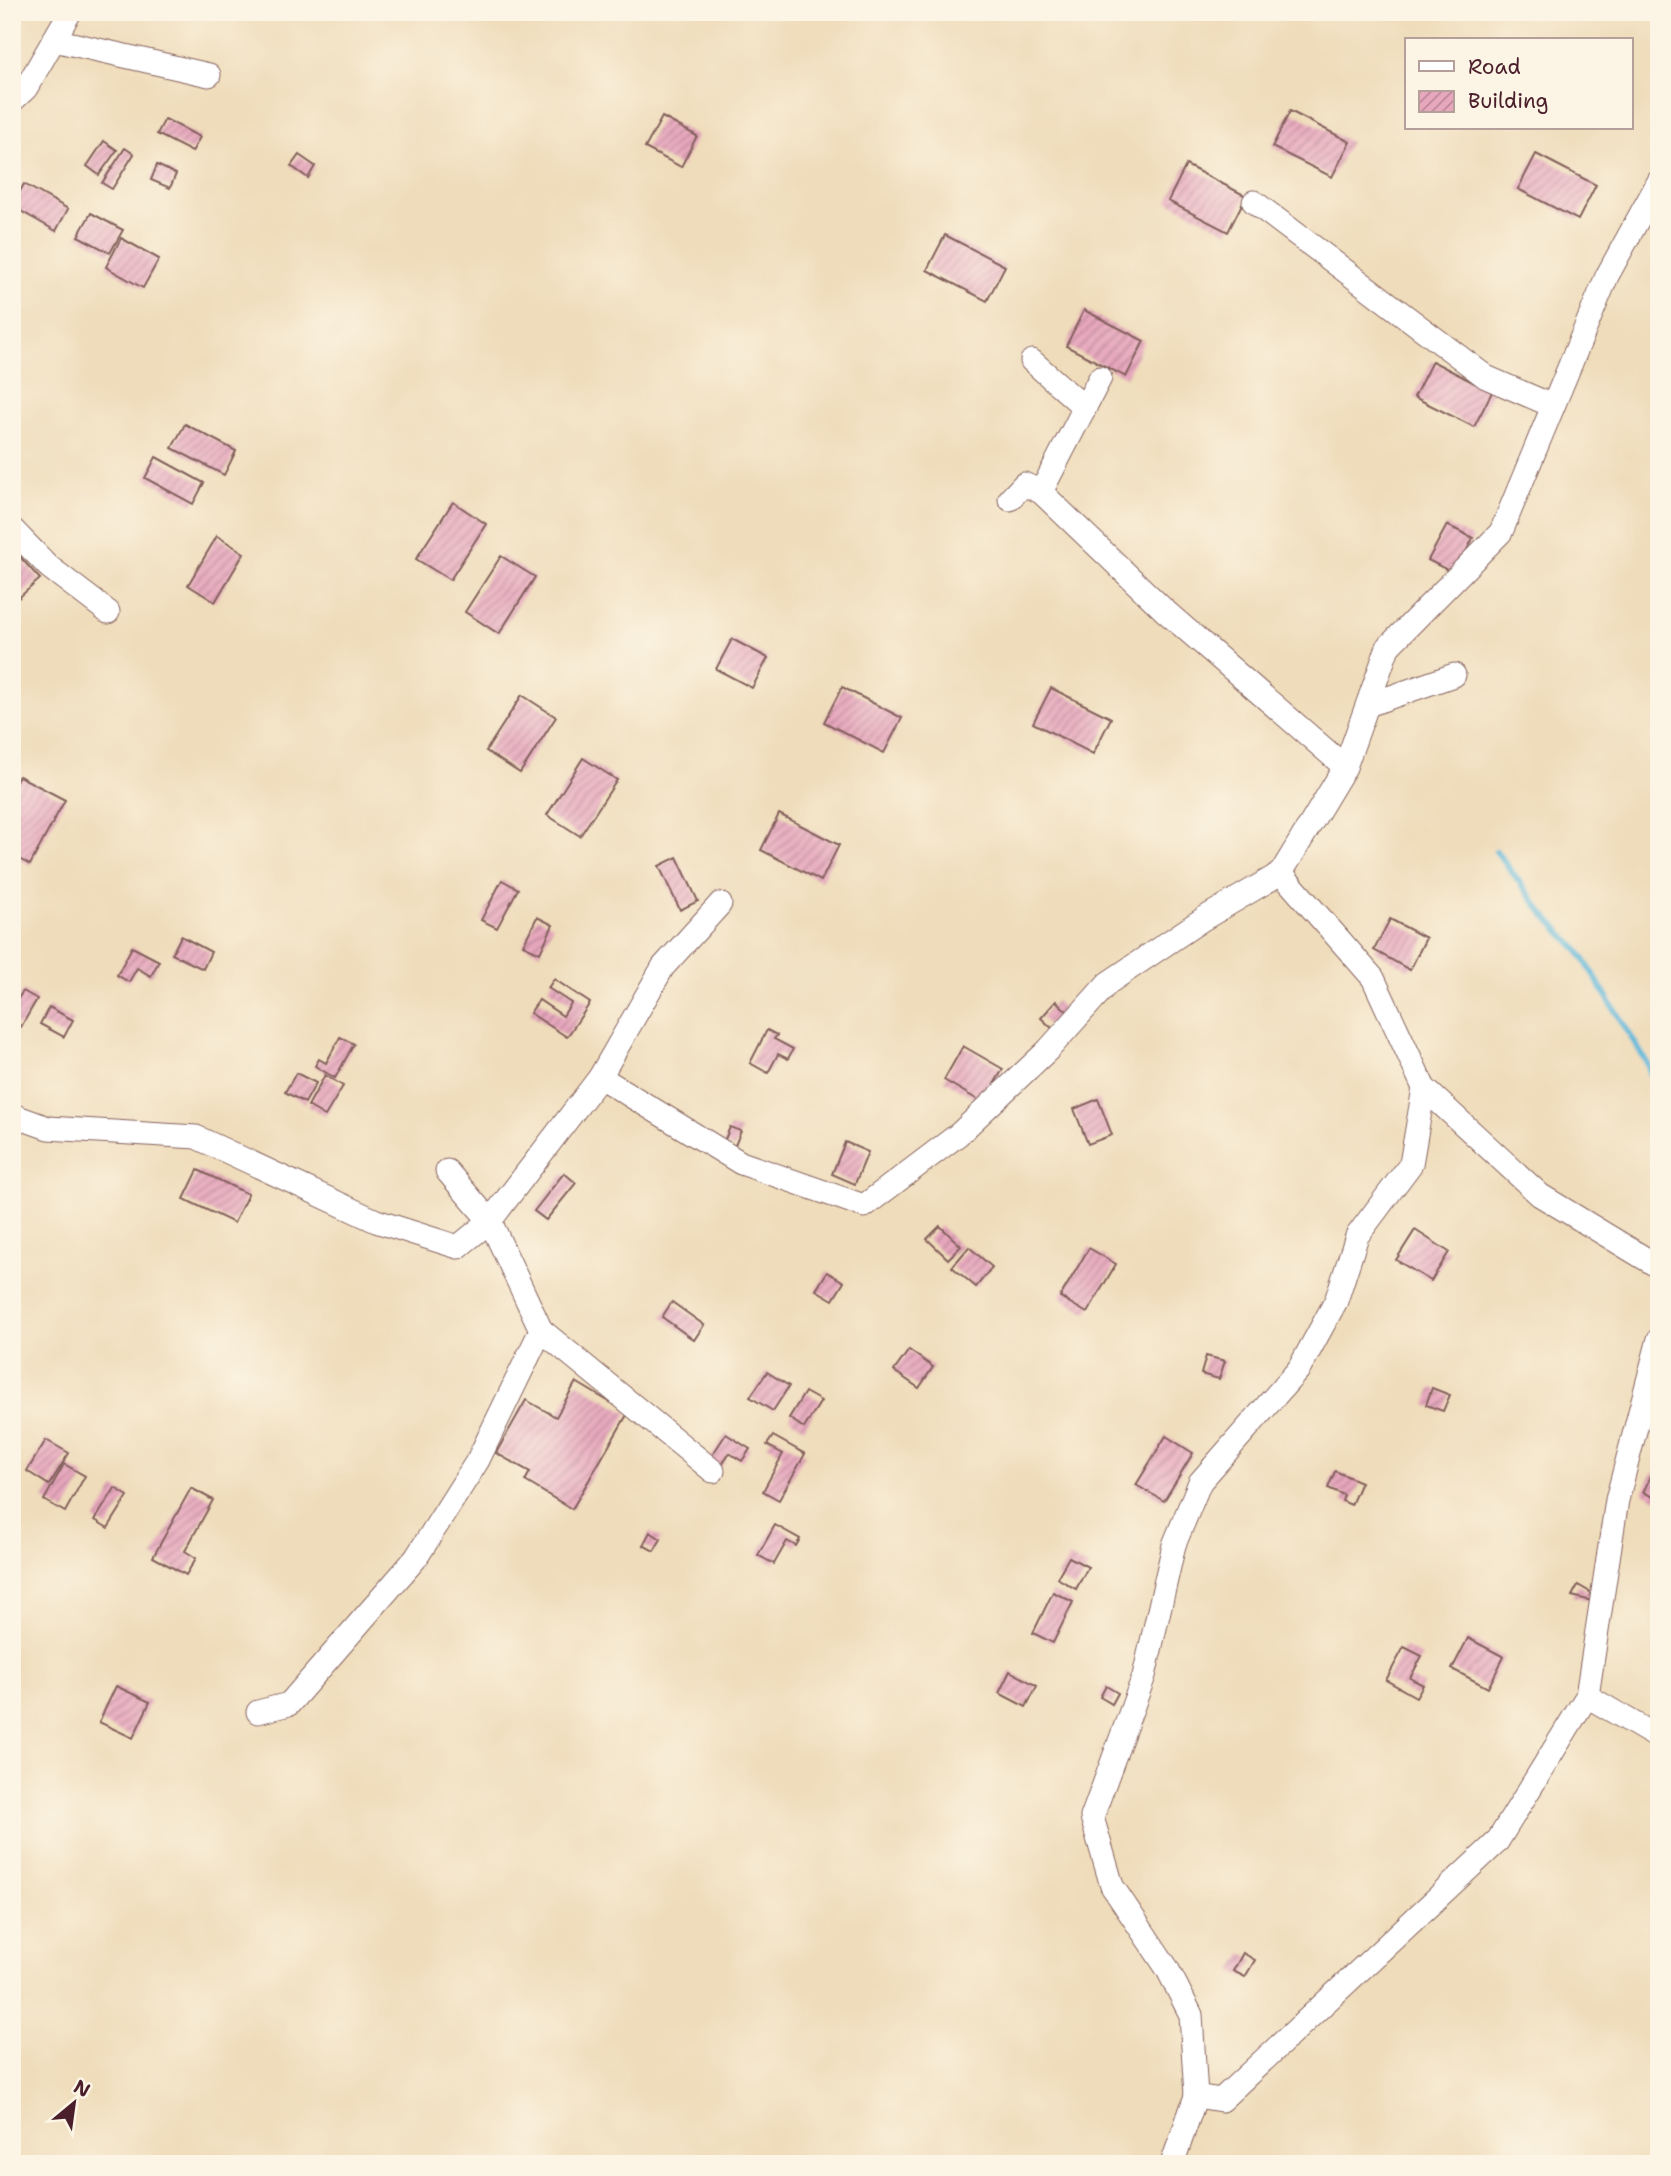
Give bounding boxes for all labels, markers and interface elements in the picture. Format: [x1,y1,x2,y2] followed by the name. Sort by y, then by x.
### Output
[1405,38,1632,130] legend
[1468,53,1521,81] text: Road
[1468,87,1548,115] text: Building
[38,2068,108,2138] north arrow
[69,2074,95,2103] text: N

